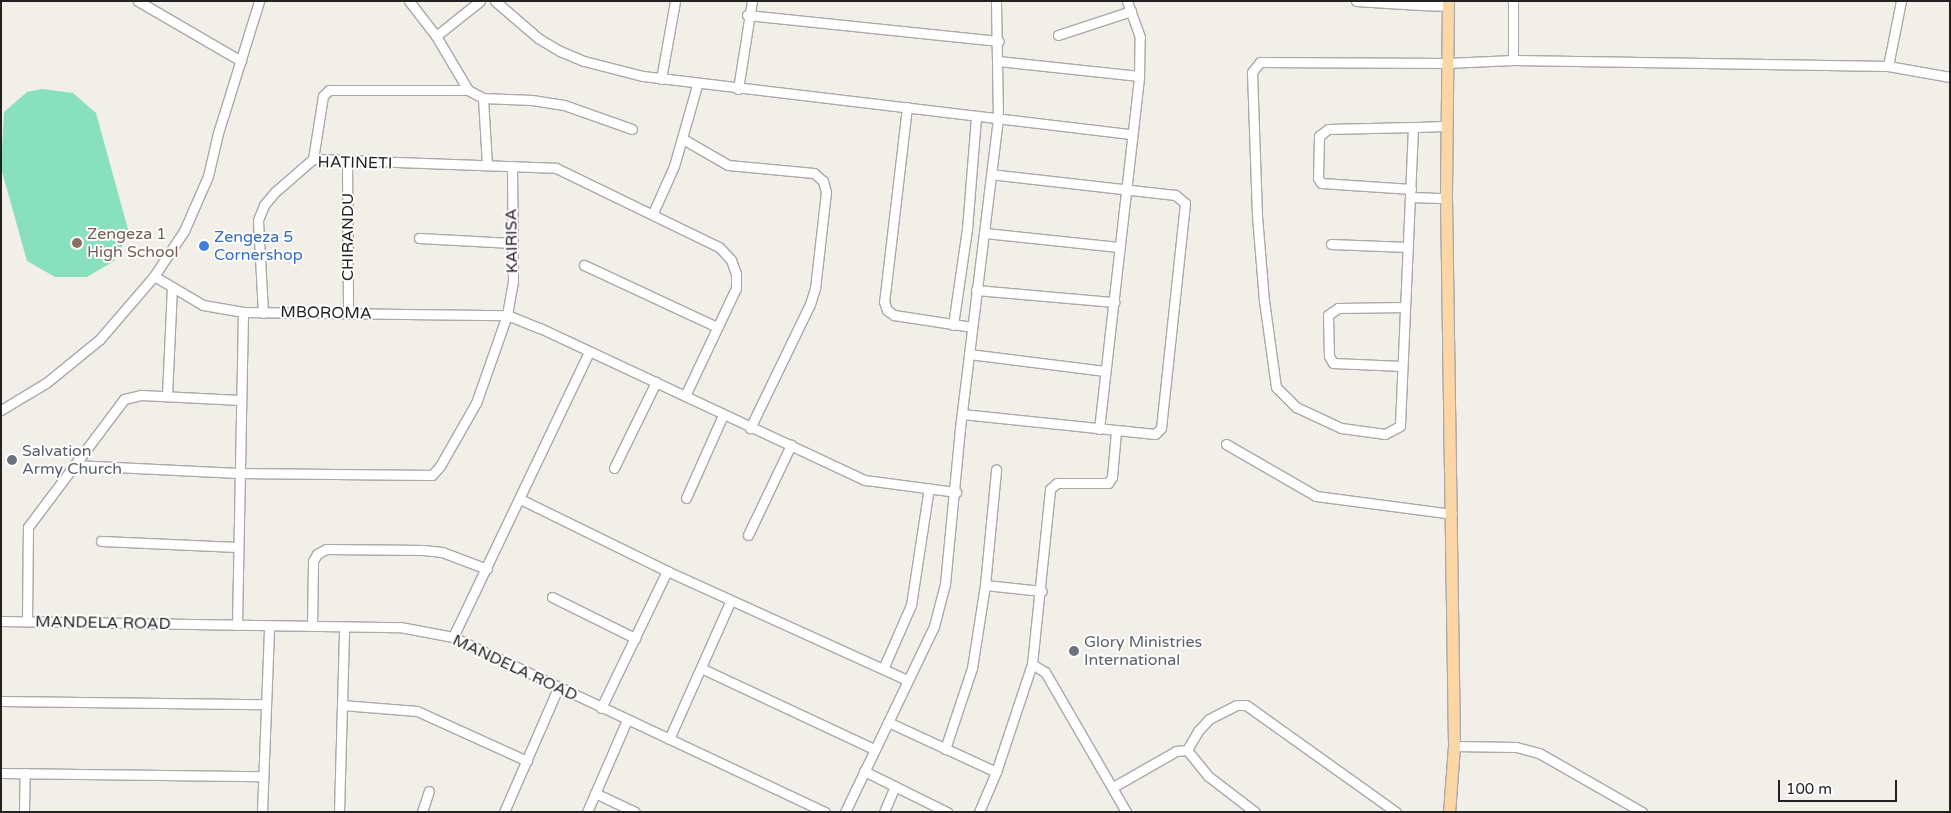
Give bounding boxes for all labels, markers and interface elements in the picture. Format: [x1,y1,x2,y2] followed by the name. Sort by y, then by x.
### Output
[317,153,393,173] street label: HATINETI
[338,193,358,281] street label: CHIRANDU
[502,209,522,273] street label: KAIRISA
[87,224,178,262] place label: Zengeza 1 High School
[214,227,303,265] place label: Zengeza 5 Cornershop
[71,237,83,249] marker: Zengeza 1 High School
[198,240,210,252] marker: Zengeza 5 Cornershop
[280,303,372,323] street label: MBOROMA
[22,441,122,479] place label: Salvation Army Church
[6,454,18,466] marker: Salvation Army Church
[35,612,171,634] street label: MANDELA ROAD
[450,631,580,705] street label: MANDELA ROAD
[1084,632,1202,670] place label: Glory Ministries International
[1068,645,1080,657] marker: Glory Ministries International
[1781,770,1900,802] scale bar
[1786,780,1832,798] text: 100 m

